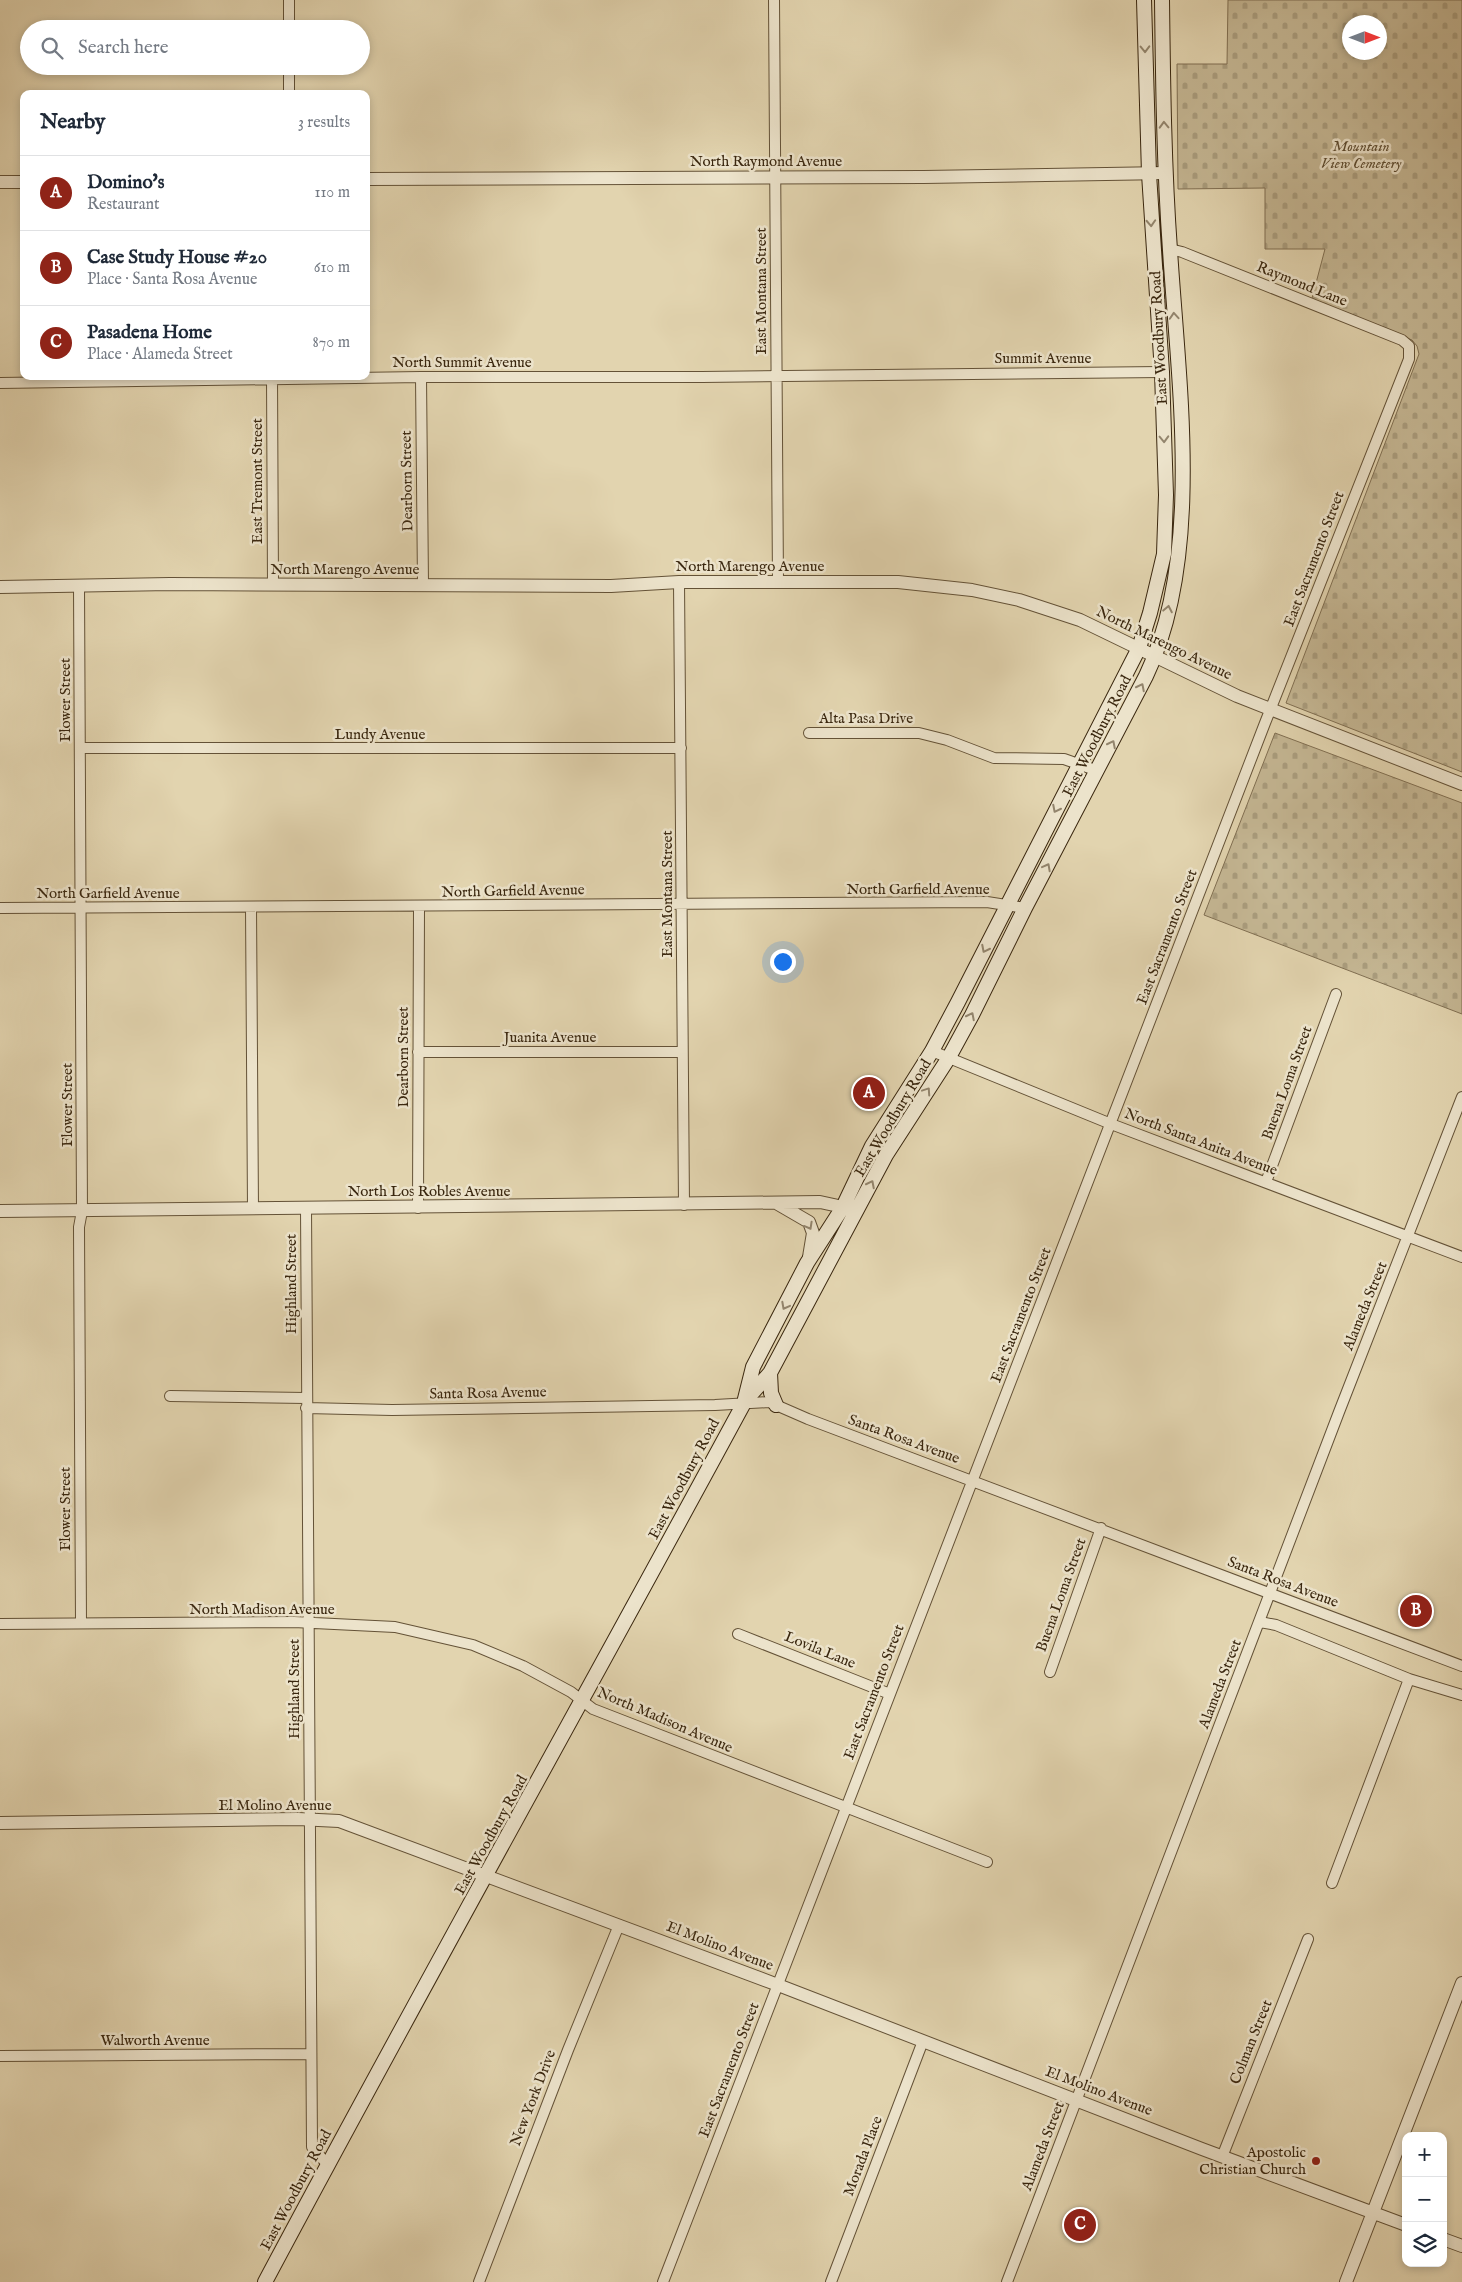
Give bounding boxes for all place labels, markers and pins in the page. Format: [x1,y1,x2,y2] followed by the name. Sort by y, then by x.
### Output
[853,1074,885,1112] pin: A
[1400,1592,1432,1630] pin: B
[1199,2143,1306,2179] place label: Apostolic Christian Church
[1310,2155,1322,2167] marker: Apostolic Christian Church
[1064,2206,1096,2244] pin: C

